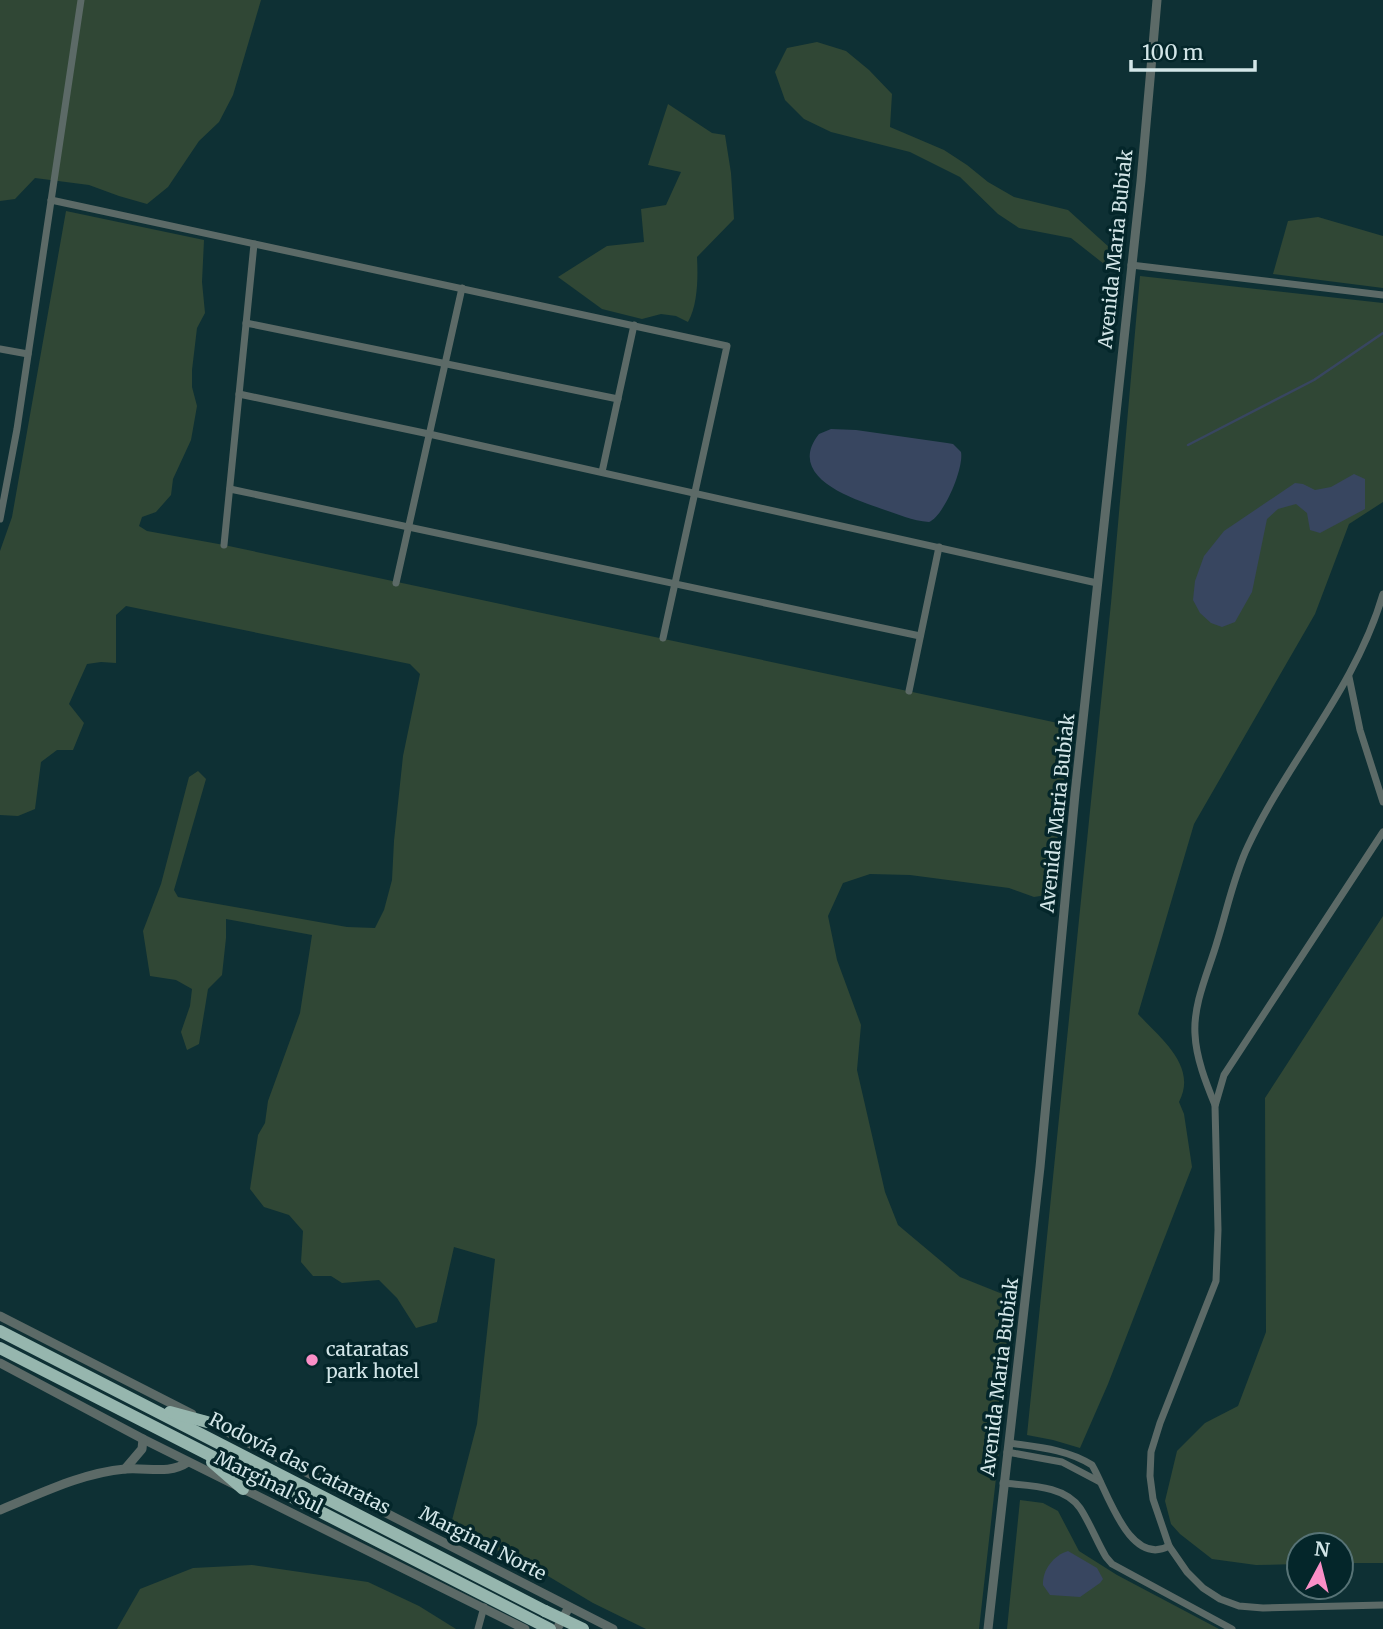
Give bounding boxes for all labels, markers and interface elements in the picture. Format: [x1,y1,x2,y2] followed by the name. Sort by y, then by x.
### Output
[1131,28,1255,72] scale bar
[1142,39,1204,66] text: 100 m
[1093,148,1137,351] street label: Avenida Maria Bubiak
[1035,712,1079,915] street label: Avenida Maria Bubiak
[975,1276,1023,1479] street label: Avenida Maria Bubiak
[326,1337,419,1383] place label: cataratas park hotel
[304,1352,320,1368] marker: cataratas park hotel
[205,1407,395,1519] street label: Rodovía das Cataratas
[211,1446,327,1519] street label: Marginal Sul
[415,1501,551,1585] street label: Marginal Norte
[1285,1531,1355,1601] north arrow
[1313,1536,1331,1562] text: N

